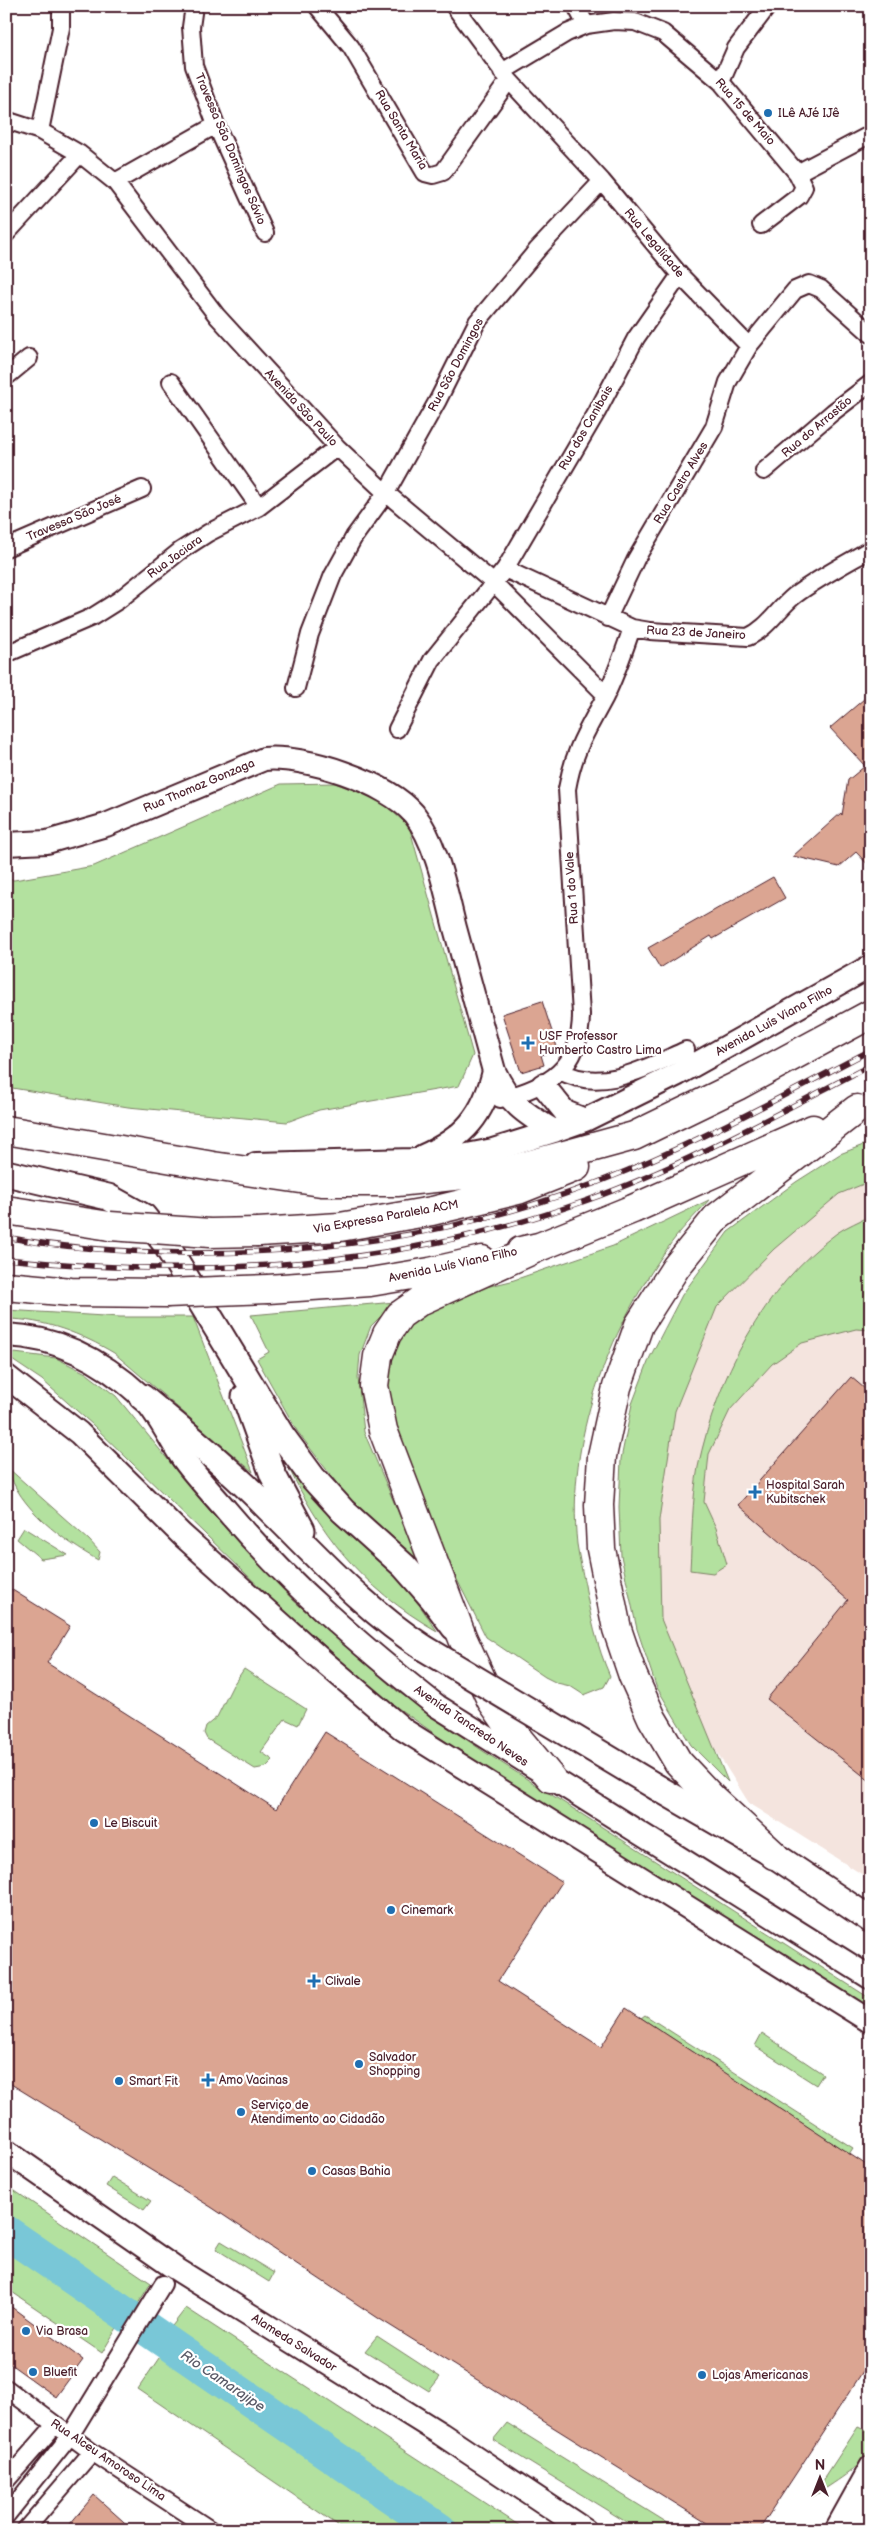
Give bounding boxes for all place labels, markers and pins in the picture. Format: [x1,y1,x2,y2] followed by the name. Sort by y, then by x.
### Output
[778,106,840,121] place label: ILê AJé IJê
[762,107,774,119] marker: ILê AJé IJê
[539,1029,662,1058] place label: USF Professor Humberto Castro Lima
[521,1036,535,1050] marker: USF Professor Humberto Castro Lima
[766,1478,845,1507] place label: Hospital Sarah Kubitschek
[748,1485,762,1499] marker: Hospital Sarah Kubitschek
[104,1816,158,1831] place label: Le Biscuit
[88,1817,100,1829] marker: Le Biscuit
[401,1903,453,1918] place label: Cinemark
[385,1904,397,1916] marker: Cinemark
[307,1974,321,1988] marker: Clivale
[325,1974,361,1989] place label: Clivale
[369,2050,420,2079] place label: Salvador Shopping
[353,2058,365,2070] marker: Salvador Shopping
[201,2073,215,2087] marker: Amo Vacinas
[219,2073,288,2088] place label: Amo Vacinas
[129,2074,178,2089] place label: Smart Fit
[113,2075,125,2087] marker: Smart Fit
[251,2098,385,2127] place label: Serviço de Atendimento ao Cidadão
[235,2106,247,2118] marker: Serviço de Atendimento ao Cidadão
[322,2164,391,2179] place label: Casas Bahia
[306,2165,318,2177] marker: Casas Bahia
[36,2324,88,2339] place label: Via Brasa
[20,2325,32,2337] marker: Via Brasa
[43,2365,78,2380] place label: Bluefit
[27,2366,39,2378] marker: Bluefit
[712,2368,808,2383] place label: Lojas Americanas
[696,2369,708,2381] marker: Lojas Americanas

